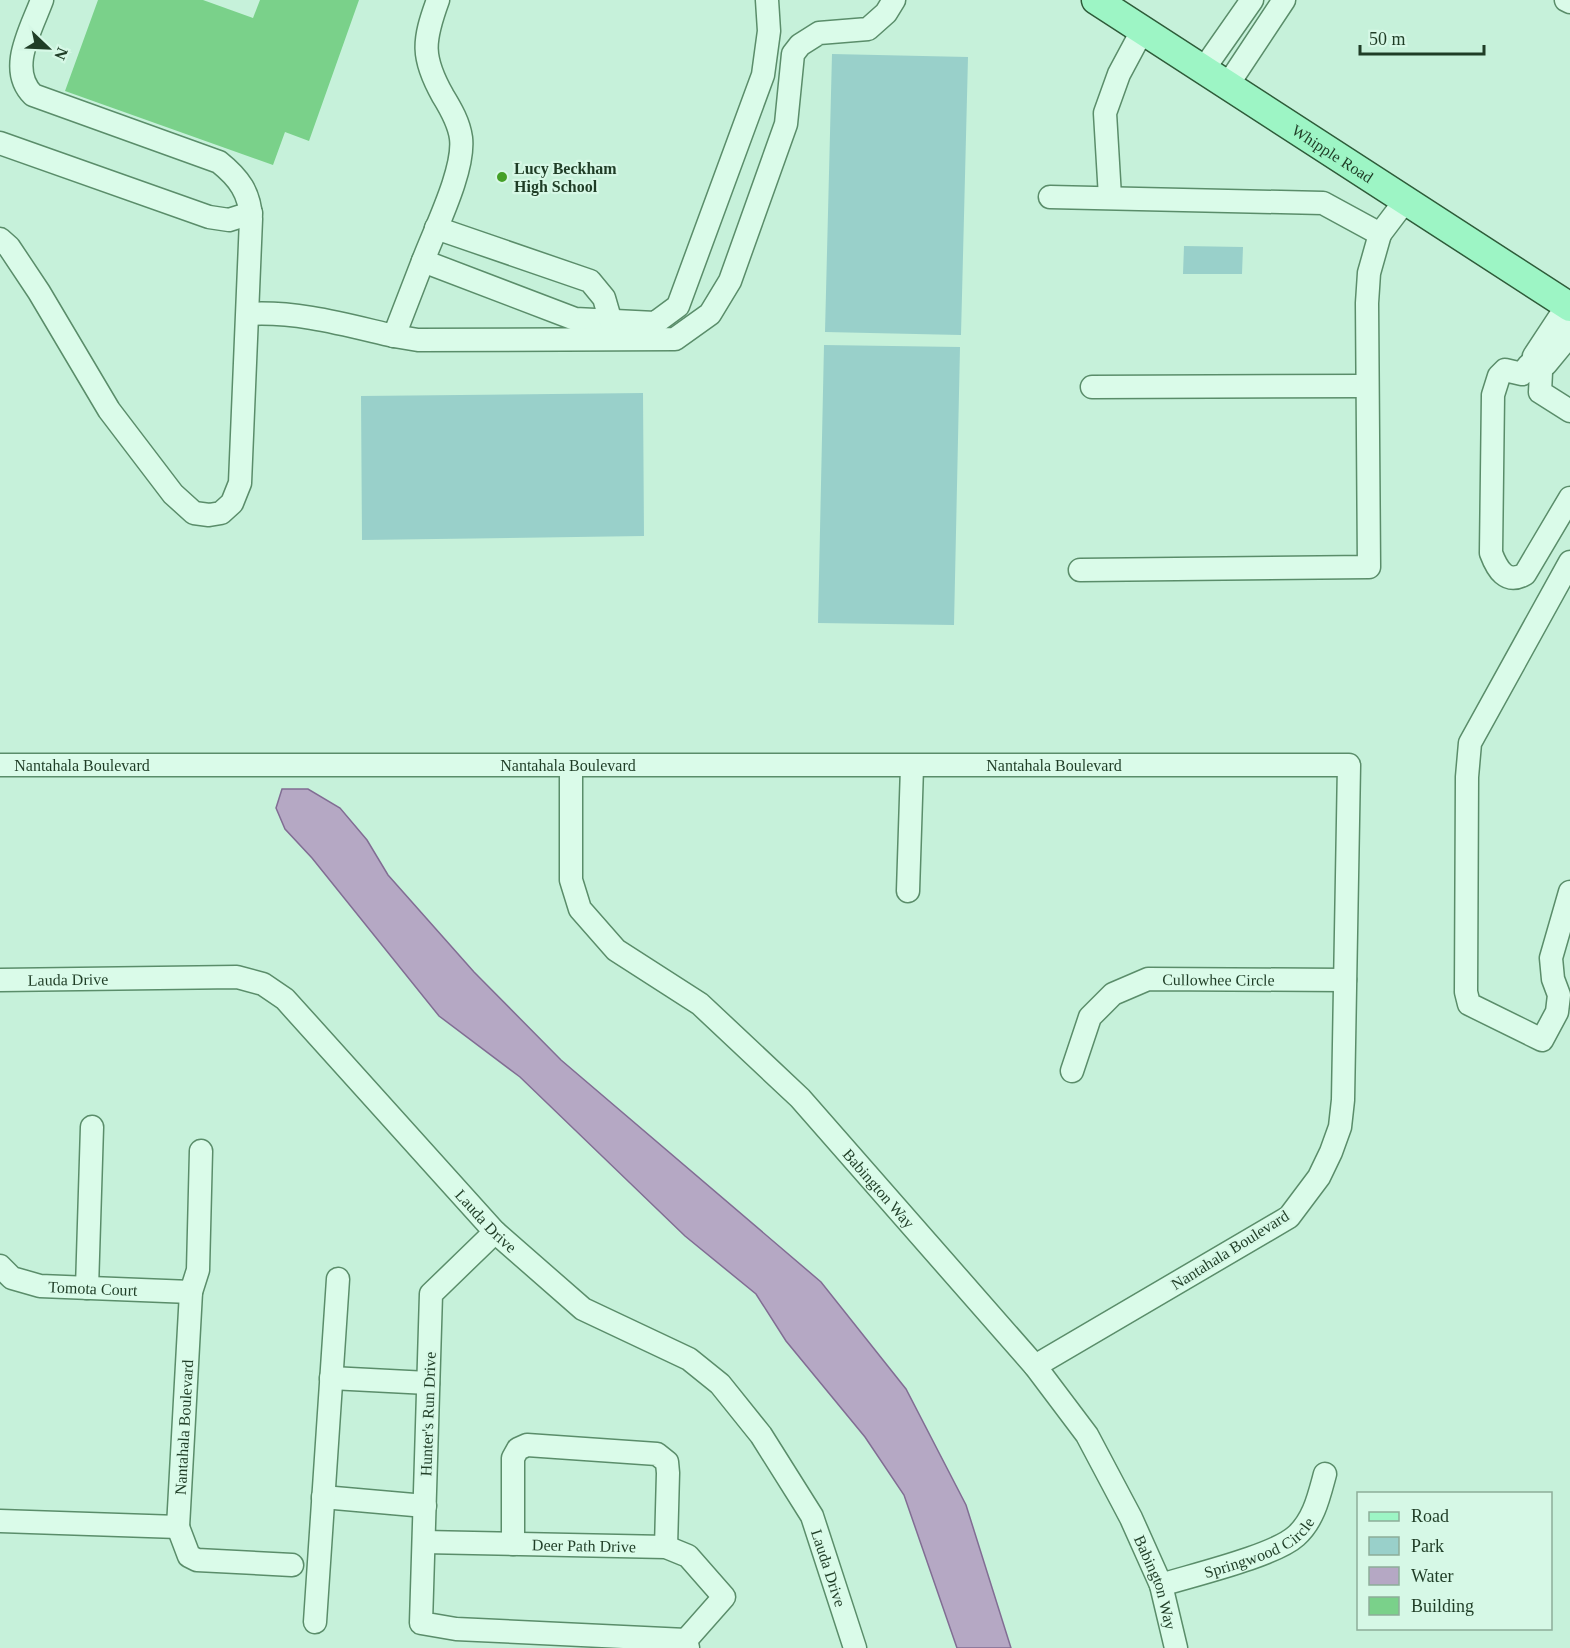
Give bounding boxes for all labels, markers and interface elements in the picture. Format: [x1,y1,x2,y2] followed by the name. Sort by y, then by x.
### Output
[18,18,78,78] north arrow
[1360,18,1484,56] scale bar
[1369,29,1406,49] text: 50 m
[51,45,71,63] text: N
[1289,121,1376,186] street label: Whipple Road
[514,160,617,196] place label: Lucy Beckham High School
[495,170,509,184] marker: Lucy Beckham High School
[14,757,150,774] street label: Nantahala Boulevard
[500,757,636,774] street label: Nantahala Boulevard
[986,757,1122,774] street label: Nantahala Boulevard
[28,970,108,988] street label: Lauda Drive
[1162,971,1275,988] street label: Cullowhee Circle
[840,1145,918,1232] street label: Babington Way
[452,1186,520,1256] street label: Lauda Drive
[1168,1207,1292,1293] street label: Nantahala Boulevard
[48,1278,138,1298] street label: Tomota Court
[417,1351,439,1477] street label: Hunter's Run Drive
[171,1359,196,1495] street label: Nantahala Boulevard
[1357,1492,1552,1630] legend
[1411,1506,1449,1526] text: Road
[1202,1514,1317,1581] street label: Springwood Circle
[808,1527,849,1609] street label: Lauda Drive
[1131,1532,1180,1631] street label: Babington Way
[532,1536,636,1555] street label: Deer Path Drive
[1411,1536,1444,1556] text: Park
[1411,1566,1454,1586] text: Water
[1411,1596,1474,1616] text: Building

